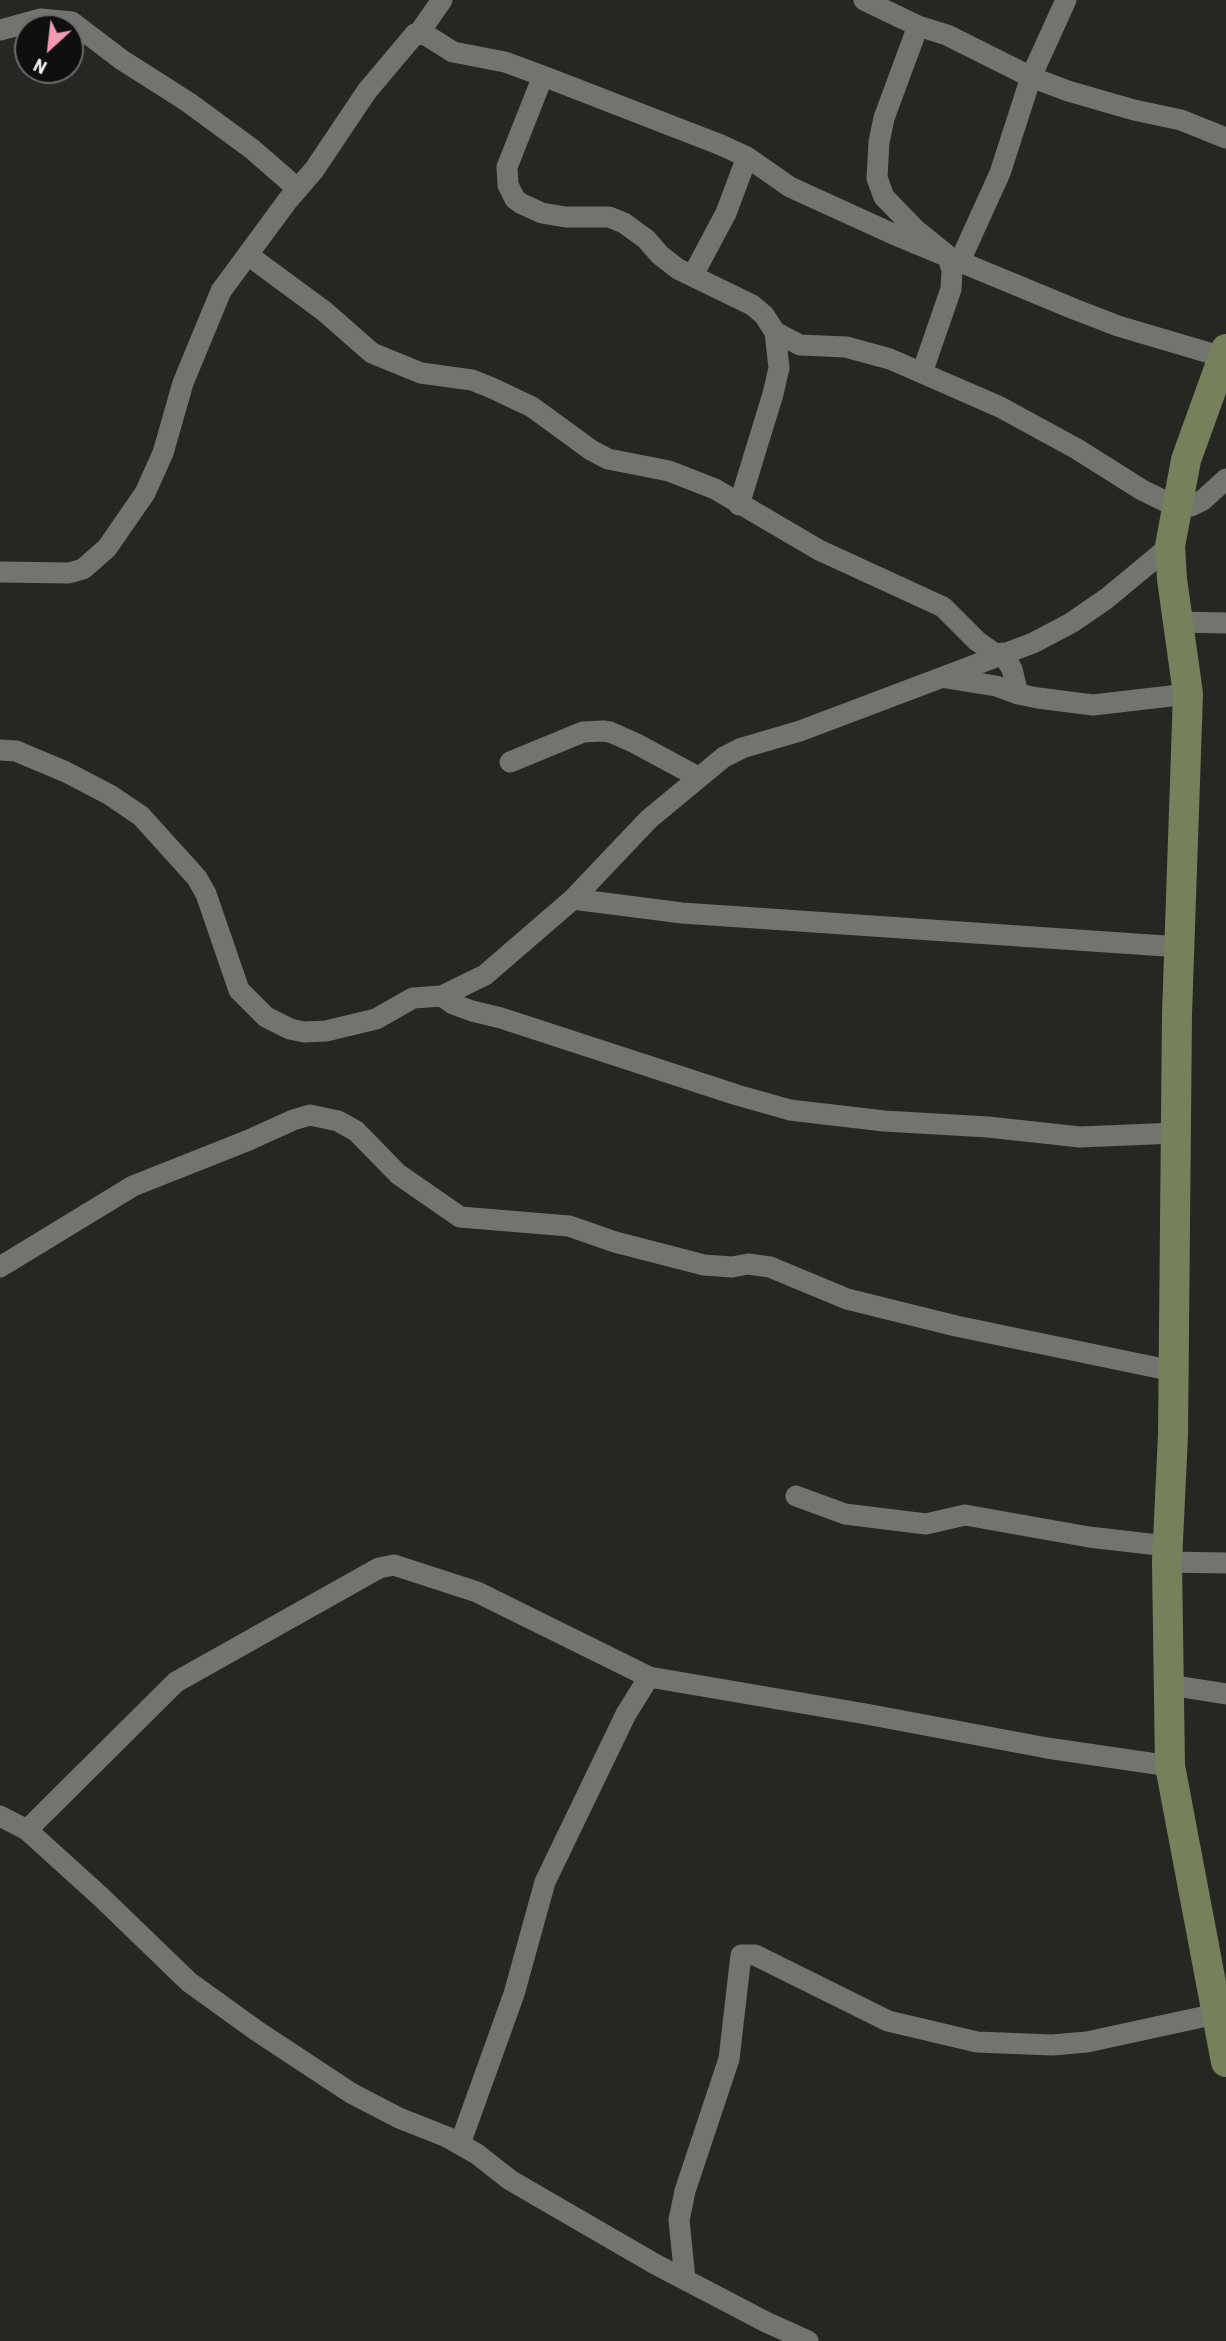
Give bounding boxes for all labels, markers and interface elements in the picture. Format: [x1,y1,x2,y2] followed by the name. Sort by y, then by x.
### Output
[14,14,84,84] north arrow
[30,53,51,79] text: N

